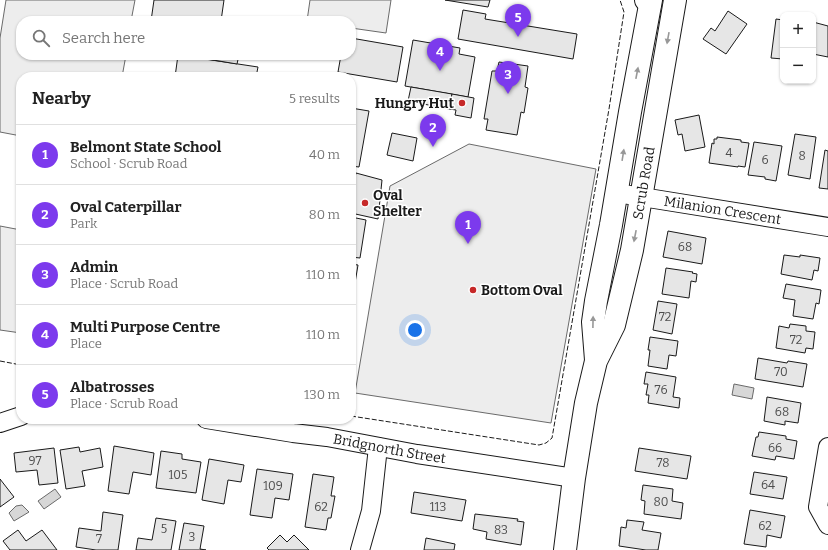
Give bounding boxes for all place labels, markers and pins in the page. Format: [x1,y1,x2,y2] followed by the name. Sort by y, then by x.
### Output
[505,4,531,37] pin: 5
[427,38,453,71] pin: 4
[495,61,521,94] pin: 3
[375,95,454,112] place label: Hungry Hut
[457,98,467,108] marker: Hungry Hut
[420,114,446,147] pin: 2
[373,187,422,220] place label: Oval Shelter
[360,198,370,208] marker: Oval Shelter
[455,211,481,244] pin: 1
[481,282,563,299] place label: Bottom Oval
[468,285,478,295] marker: Bottom Oval

